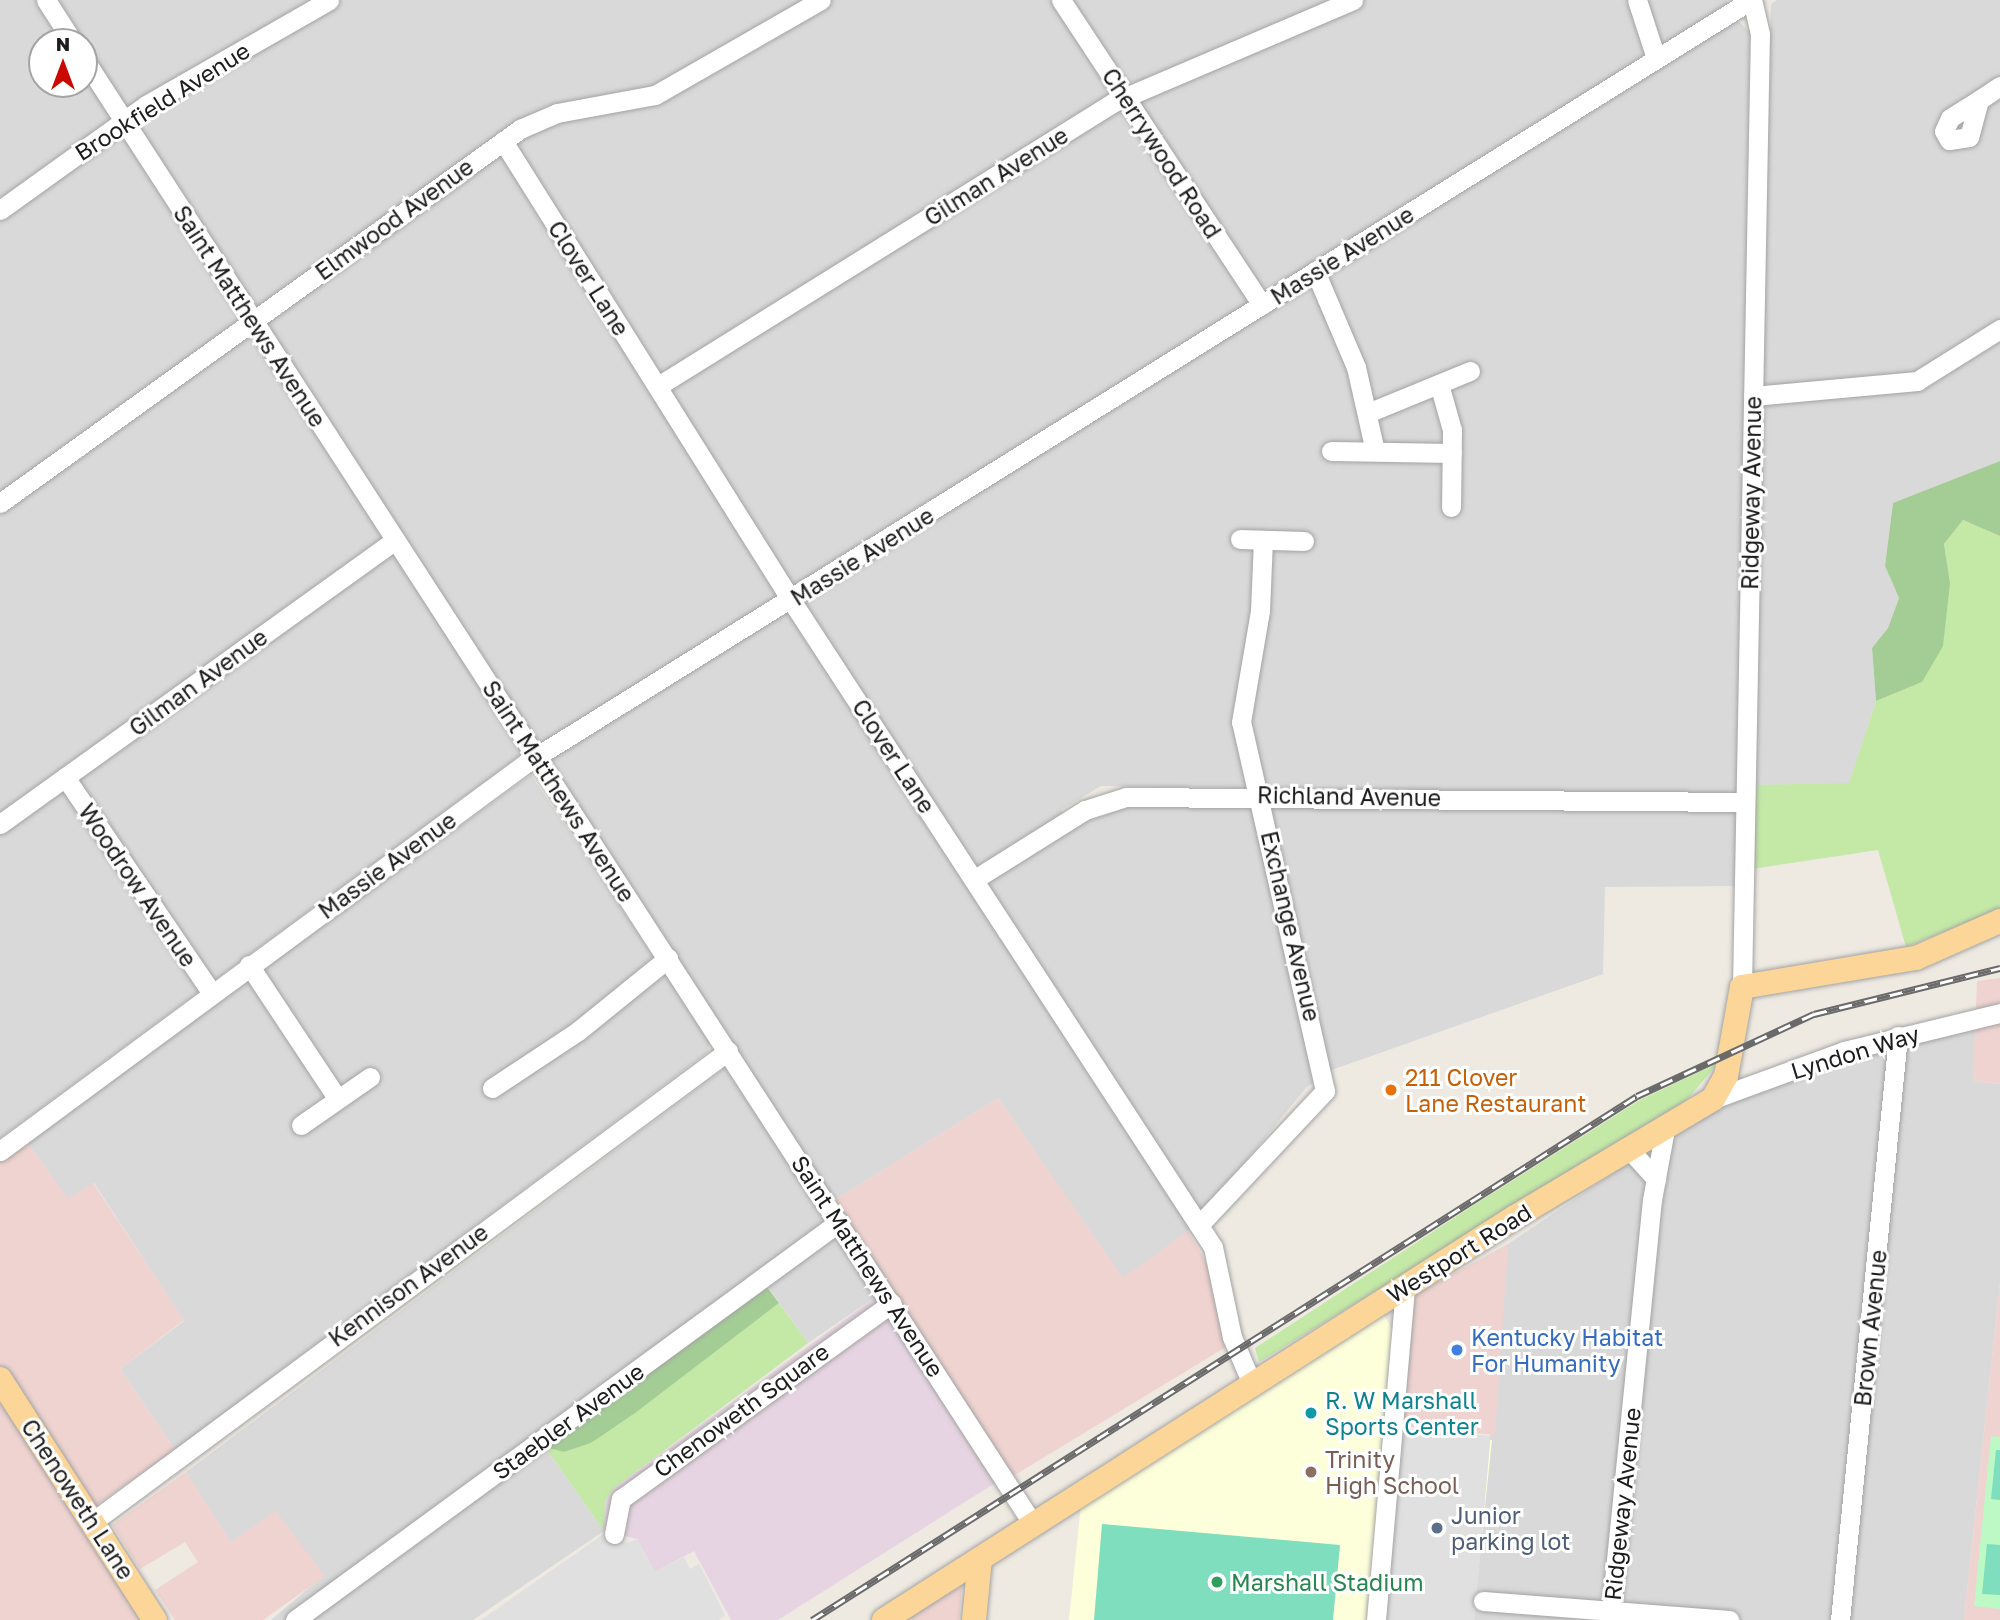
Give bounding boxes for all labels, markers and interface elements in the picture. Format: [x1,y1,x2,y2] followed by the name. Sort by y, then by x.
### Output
[28,28,98,98] north arrow
[56,32,70,55] text: N
[70,36,254,166] street label: Brookfield Avenue
[1097,63,1227,243] street label: Cherrywood Road
[919,121,1073,231] street label: Gilman Avenue
[310,152,478,286] street label: Elmwood Avenue
[168,200,332,432] street label: Saint Matthews Avenue
[1265,200,1419,310] street label: Massie Avenue
[543,215,635,341] street label: Clover Lane
[1736,396,1766,590] street label: Ridgeway Avenue
[785,501,939,611] street label: Massie Avenue
[123,623,273,741] street label: Gilman Avenue
[477,675,641,907] street label: Saint Matthews Avenue
[847,694,941,818] street label: Clover Lane
[1257,781,1441,811] street label: Richland Avenue
[73,798,203,972] street label: Woodrow Avenue
[313,806,461,924] street label: Massie Avenue
[1256,828,1326,1024] street label: Exchange Avenue
[1788,1019,1922,1085] street label: Lyndon Way
[1405,1063,1586,1117] place label: 211 Clover Lane Restaurant
[1383,1082,1399,1098] marker: 211 Clover Lane Restaurant
[786,1150,950,1382] street label: Saint Matthews Avenue
[1382,1198,1536,1308] street label: Westport Road
[323,1218,493,1352] street label: Kennison Avenue
[1848,1248,1892,1408] street label: Brown Avenue
[1471,1323,1663,1377] place label: Kentucky Habitat For Humanity
[648,1337,834,1483] street label: Chenoweth Square
[1449,1342,1465,1358] marker: Kentucky Habitat For Humanity
[487,1357,649,1485] street label: Staebler Avenue
[1325,1386,1479,1440] place label: R. W Marshall Sports Center
[1303,1405,1319,1421] marker: R. W Marshall Sports Center
[1598,1406,1646,1602] street label: Ridgeway Avenue
[16,1414,140,1584] street label: Chenoweth Lane
[1325,1445,1459,1499] place label: Trinity High School
[1303,1464,1319,1480] marker: Trinity High School
[1451,1501,1570,1555] place label: Junior parking lot
[1429,1520,1445,1536] marker: Junior parking lot
[1231,1568,1424,1596] place label: Marshall Stadium
[1209,1574,1225,1590] marker: Marshall Stadium

